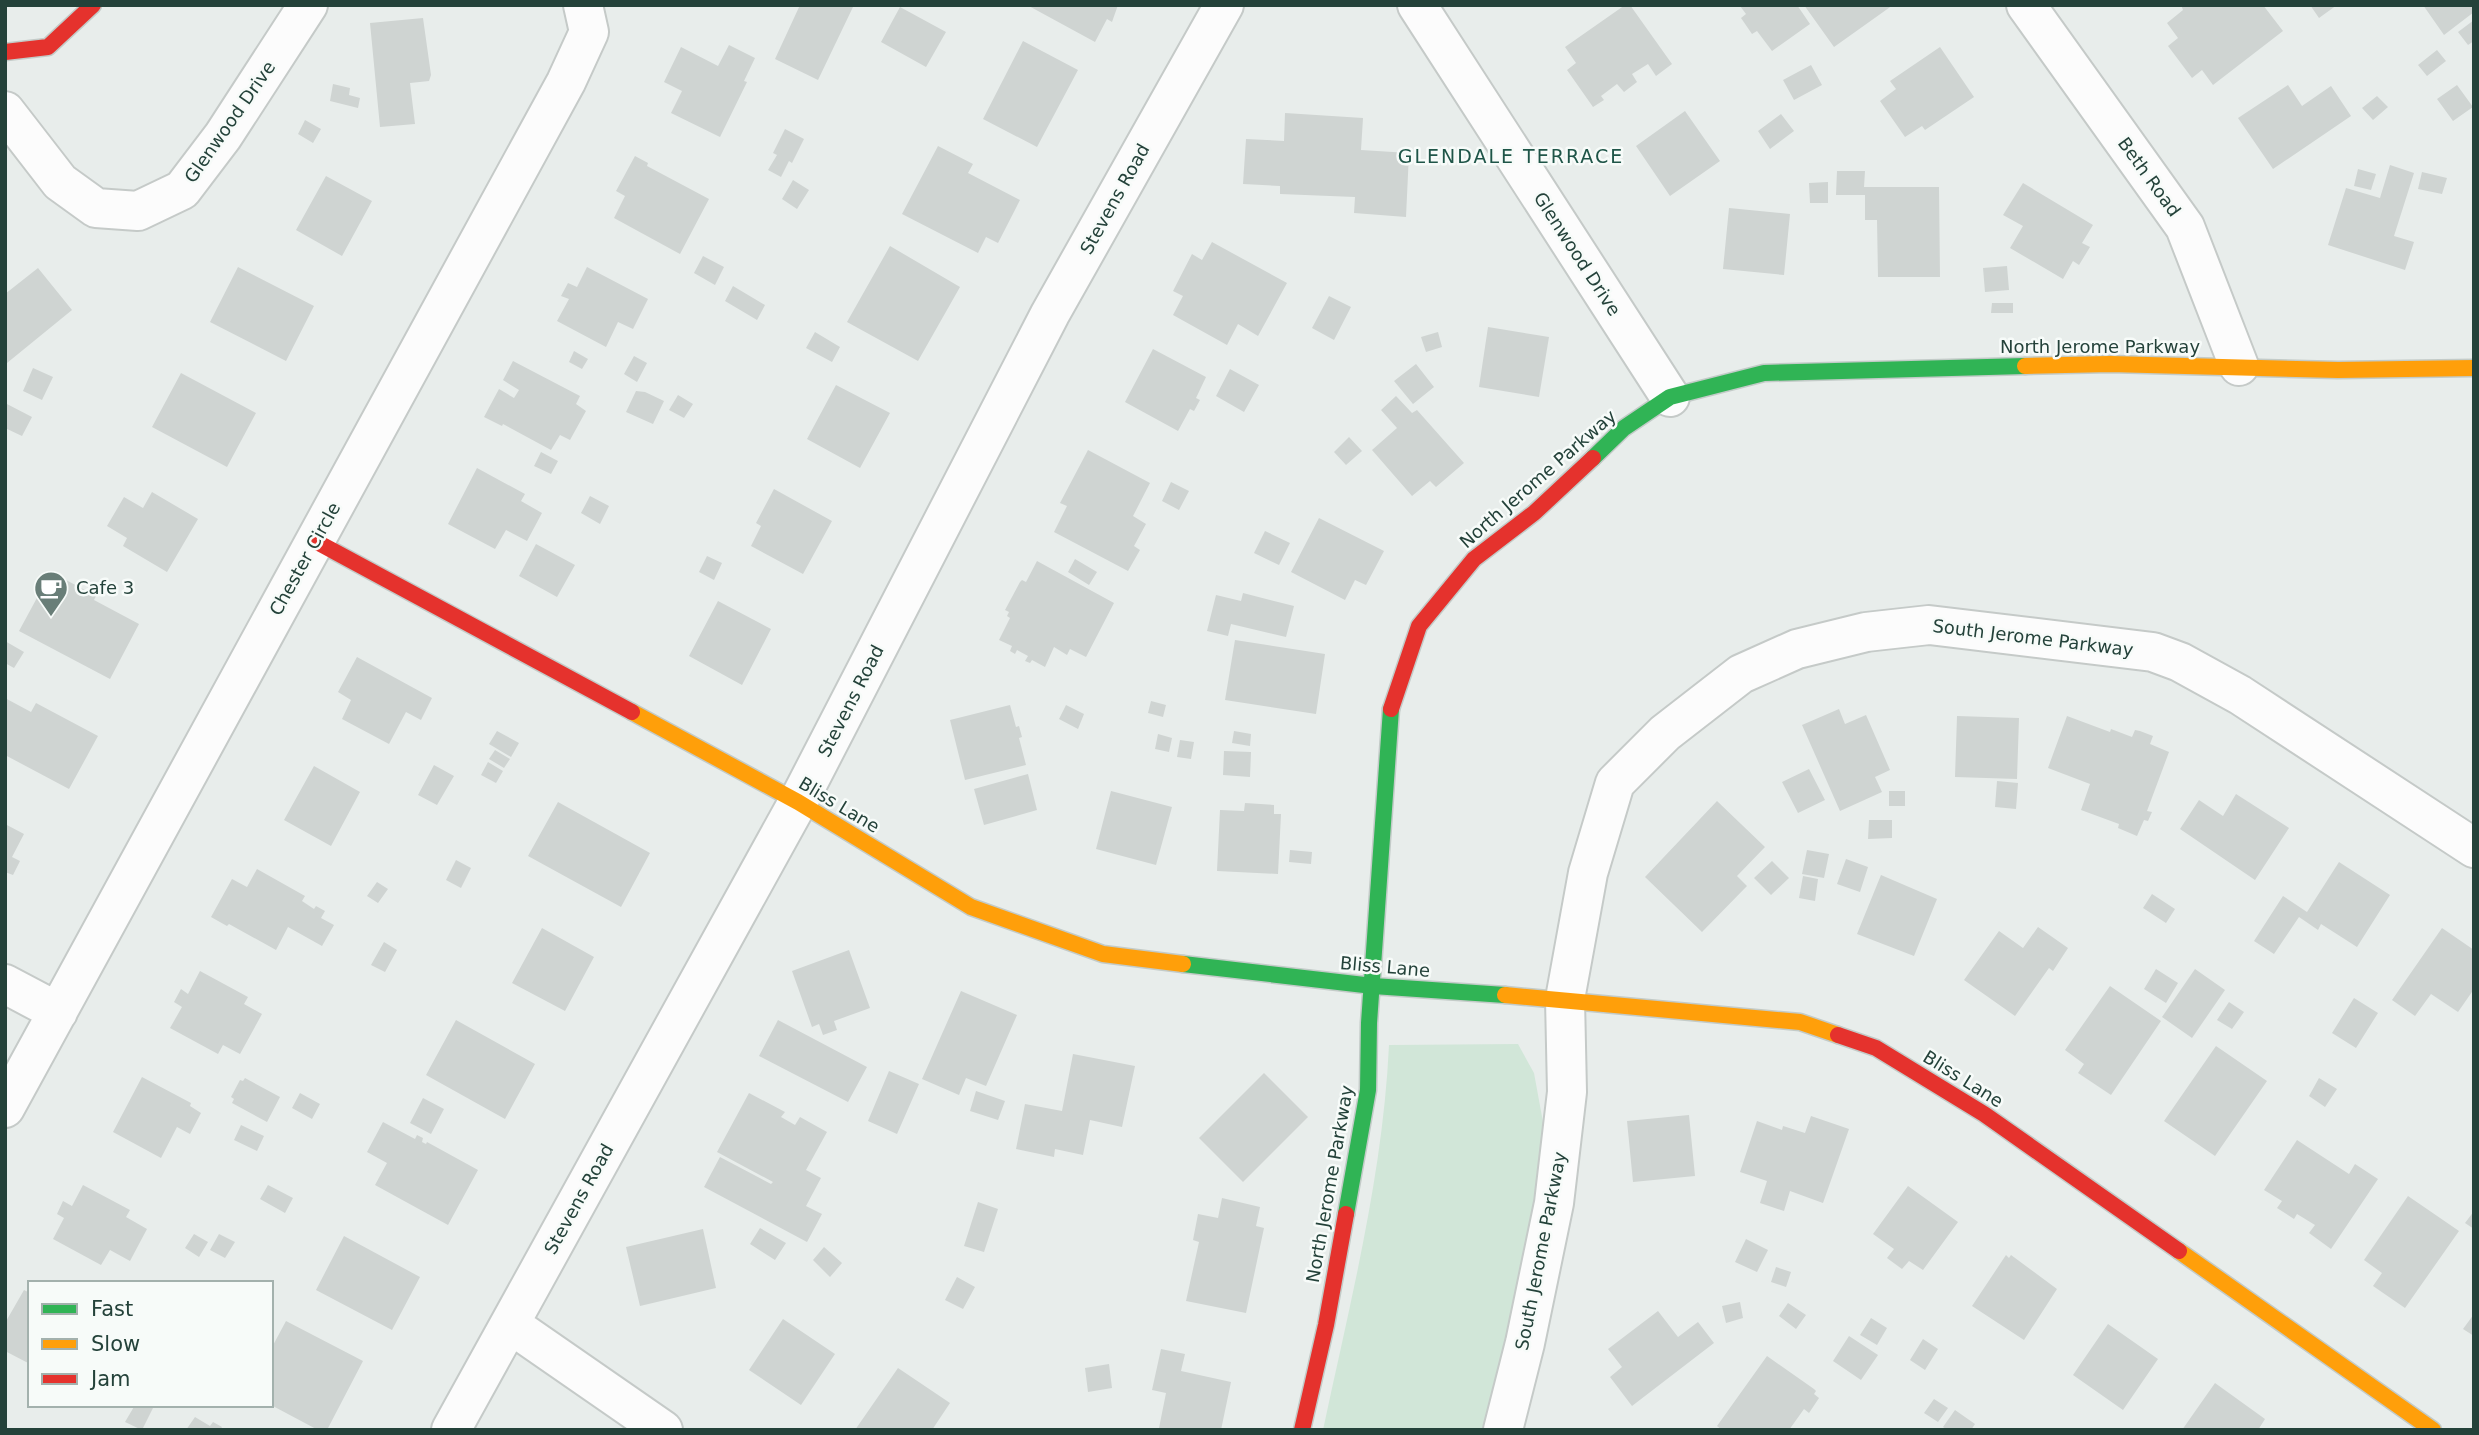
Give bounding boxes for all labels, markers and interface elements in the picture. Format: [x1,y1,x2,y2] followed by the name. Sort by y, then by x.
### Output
[180,57,279,186] street label: Glenwood Drive
[2114,133,2185,220] street label: Beth Road
[1076,140,1154,258] street label: Stevens Road
[1398,145,1624,167] district label: GLENDALE TERRACE
[1530,188,1625,320] street label: Glenwood Drive
[2000,336,2200,357] street label: North Jerome Parkway
[1455,405,1620,552] street label: North Jerome Parkway
[265,498,344,619] street label: Chester Circle
[32,569,70,618] cafe icon: Cafe 3
[76,577,134,598] place label: Cafe 3
[1931,615,2135,660] street label: South Jerome Parkway
[813,641,888,760] street label: Stevens Road
[795,772,883,837] street label: Bliss Lane
[1339,952,1431,981] street label: Bliss Lane
[1919,1046,2007,1111] street label: Bliss Lane
[1302,1083,1357,1284] street label: North Jerome Parkway
[540,1140,618,1258] street label: Stevens Road
[1511,1149,1570,1352] street label: South Jerome Parkway
[28,1281,273,1407] legend
[91,1297,133,1321] text: Fast
[91,1332,140,1356] text: Slow
[89,1367,131,1391] text: Jam

